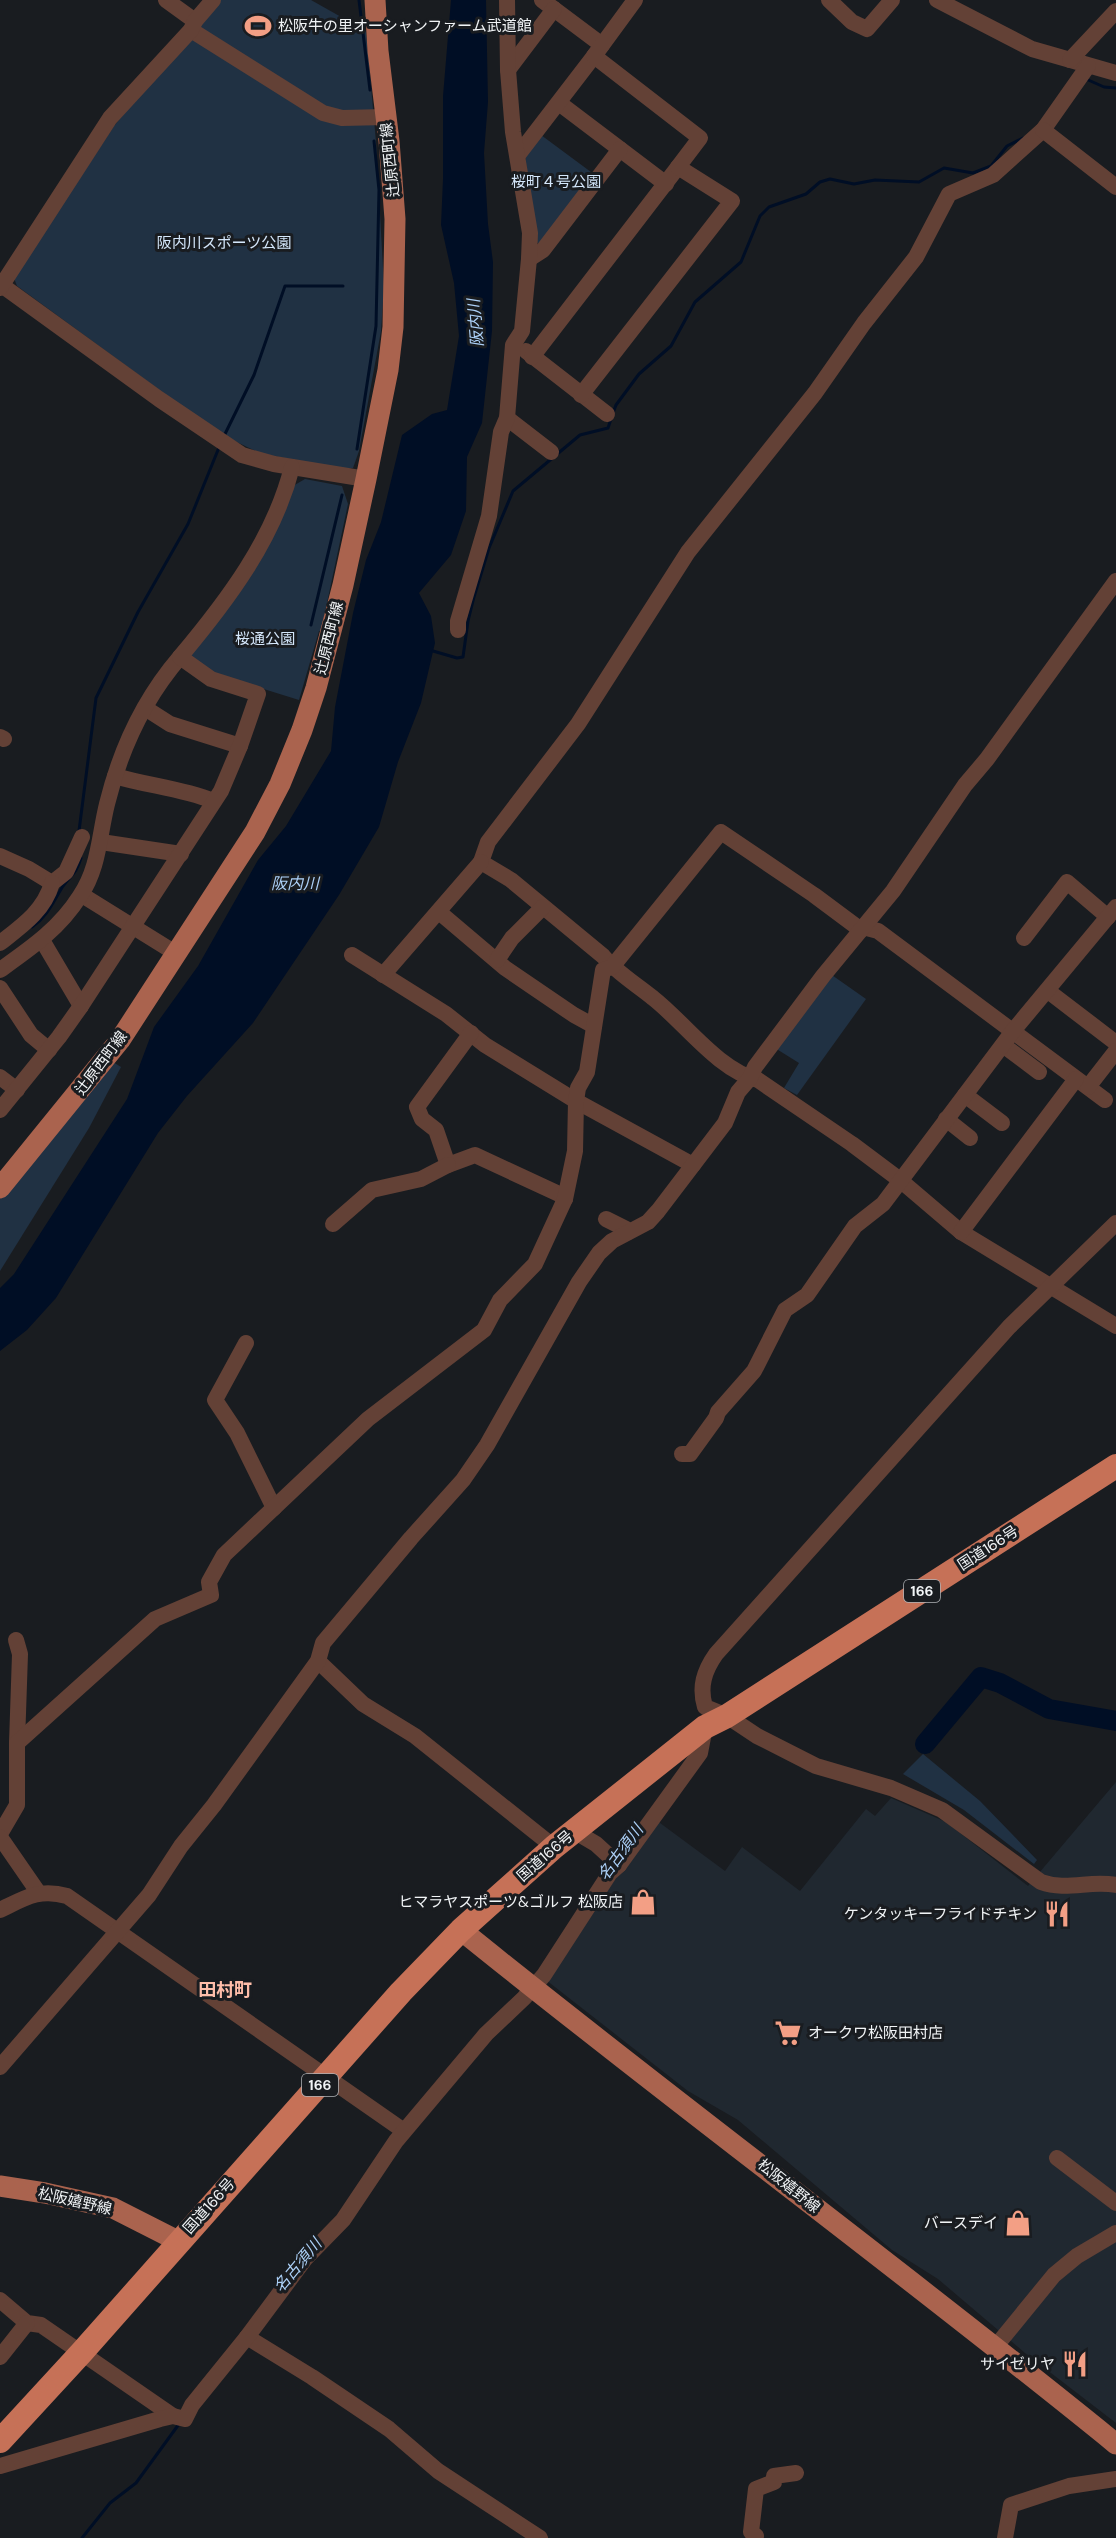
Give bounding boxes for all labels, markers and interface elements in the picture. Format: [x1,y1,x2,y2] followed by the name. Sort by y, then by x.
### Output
[243,11,273,41] sports icon: 松阪牛の里オーシャンファーム武道館
[278,16,532,36] place label: 松阪牛の里オーシャンファーム武道館
[376,122,404,198] street label: 辻原西町線
[511,172,601,192] park label: 桜町４号公園
[157,233,291,253] park label: 阪内川スポーツ公園
[463,296,488,348] water label: 阪内川
[310,599,348,677] street label: 辻原西町線
[235,629,295,649] park label: 桜通公園
[271,873,321,894] water label: 阪内川
[70,1027,132,1099] street label: 辻原西町線
[954,1521,1022,1575] street label: 国道166号
[904,1580,940,1602] road number: 166
[593,1819,649,1884] water label: 名古須川
[513,1826,577,1886] street label: 国道166号
[628,1887,658,1917] shop icon: ヒマラヤスポーツ&ゴルフ 松阪店
[398,1892,623,1912] place label: ヒマラヤスポーツ&ゴルフ 松阪店
[1042,1899,1072,1929] restaurant icon: ケンタッキーフライドチキン
[844,1904,1037,1924] place label: ケンタッキーフライドチキン
[198,1978,252,2002] district label: 田村町
[773,2018,803,2048] supermarket icon: オークワ松阪田村店
[808,2023,943,2043] place label: オークワ松阪田村店
[302,2074,338,2096] road number: 166
[754,2155,824,2217] street label: 松阪嬉野線
[179,2174,239,2238] street label: 国道166号
[36,2183,114,2219] street label: 松阪嬉野線
[1003,2208,1033,2238] shop icon: バースデイ
[924,2213,998,2233] place label: バースデイ
[269,2233,327,2297] water label: 名古須川
[1060,2349,1090,2379] restaurant icon: サイゼリヤ
[980,2354,1055,2374] place label: サイゼリヤ

